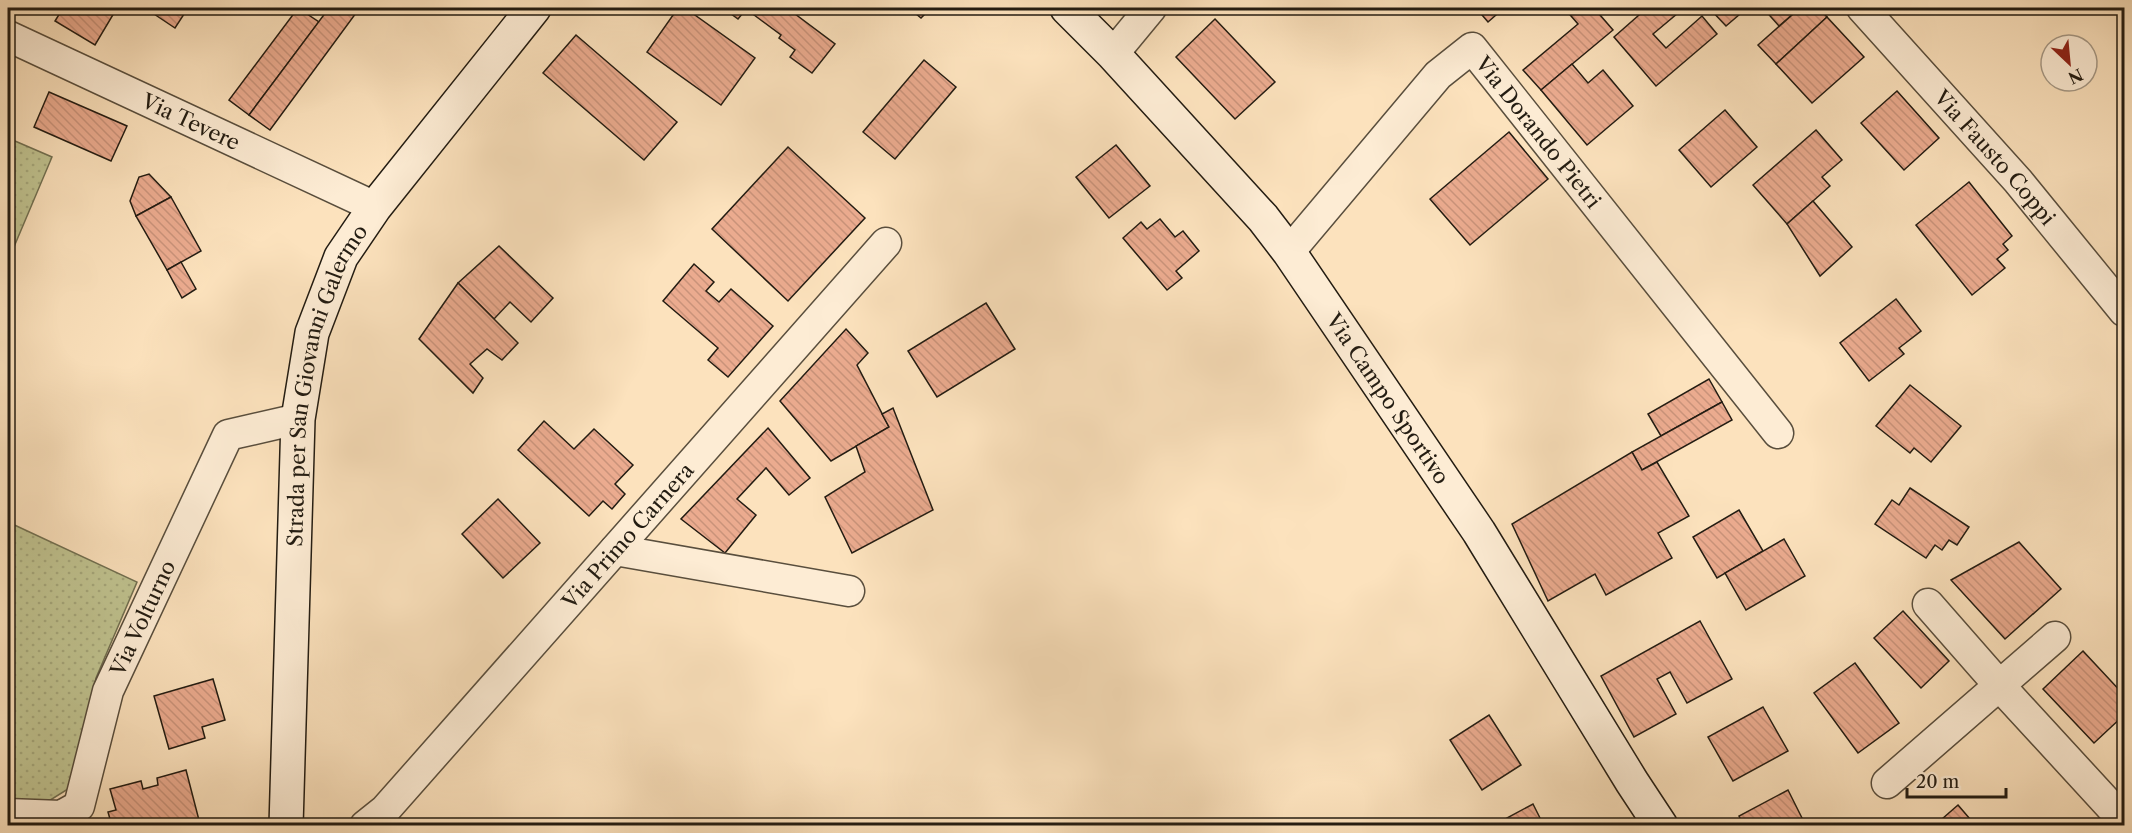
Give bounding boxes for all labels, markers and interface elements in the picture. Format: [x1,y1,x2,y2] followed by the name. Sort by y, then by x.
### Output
[2039,33,2099,93] north arrow
[1470,50,1607,213] street label: Via Dorando Pietri
[2065,64,2086,89] text: N
[1929,84,2061,230] street label: Via Fausto Coppi
[137,87,244,155] street label: Via Tevere
[282,219,372,547] street label: Strada per San Giovanni Galermo
[1321,307,1455,488] street label: Via Campo Sportivo
[556,457,699,614] street label: Via Primo Carnera
[104,556,180,681] street label: Via Volturno
[1907,761,2006,799] scale bar
[1916,771,1960,793] text: 20 m

